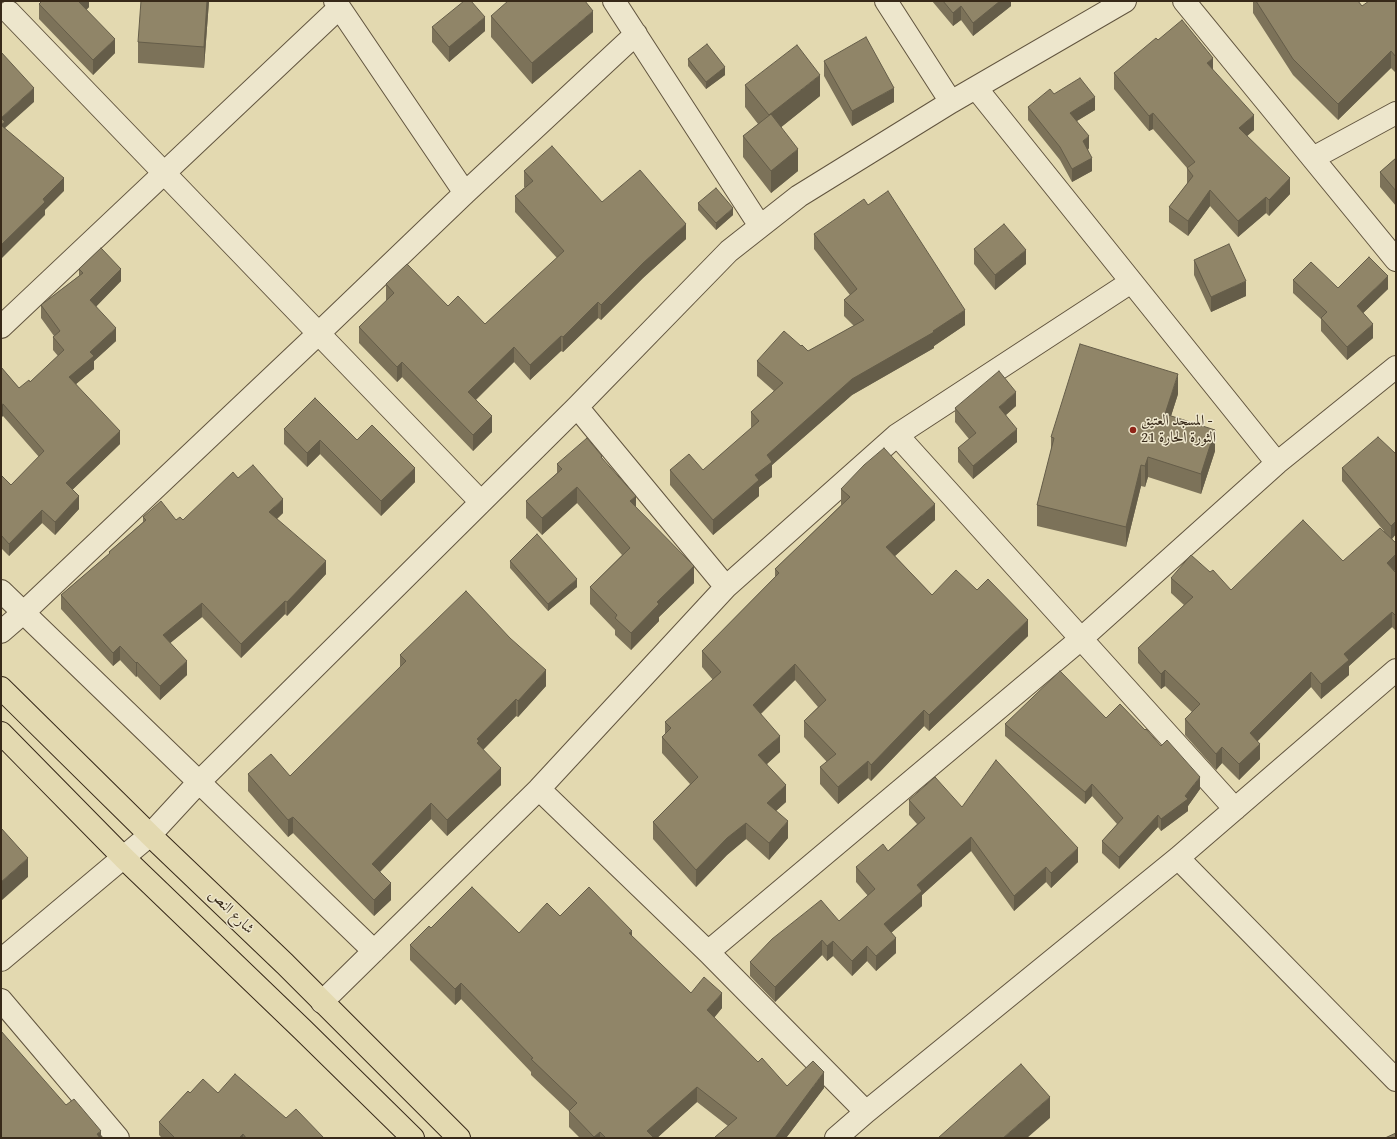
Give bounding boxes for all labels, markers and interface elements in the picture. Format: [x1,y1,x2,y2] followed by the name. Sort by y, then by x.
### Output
[1141,412,1216,447] place label: المسجد العتيق - الثورة الحارة 21
[1128,425,1138,435] marker: المسجد العتيق - الثورة الحارة 21
[204,886,258,938] street label: شارع النص

